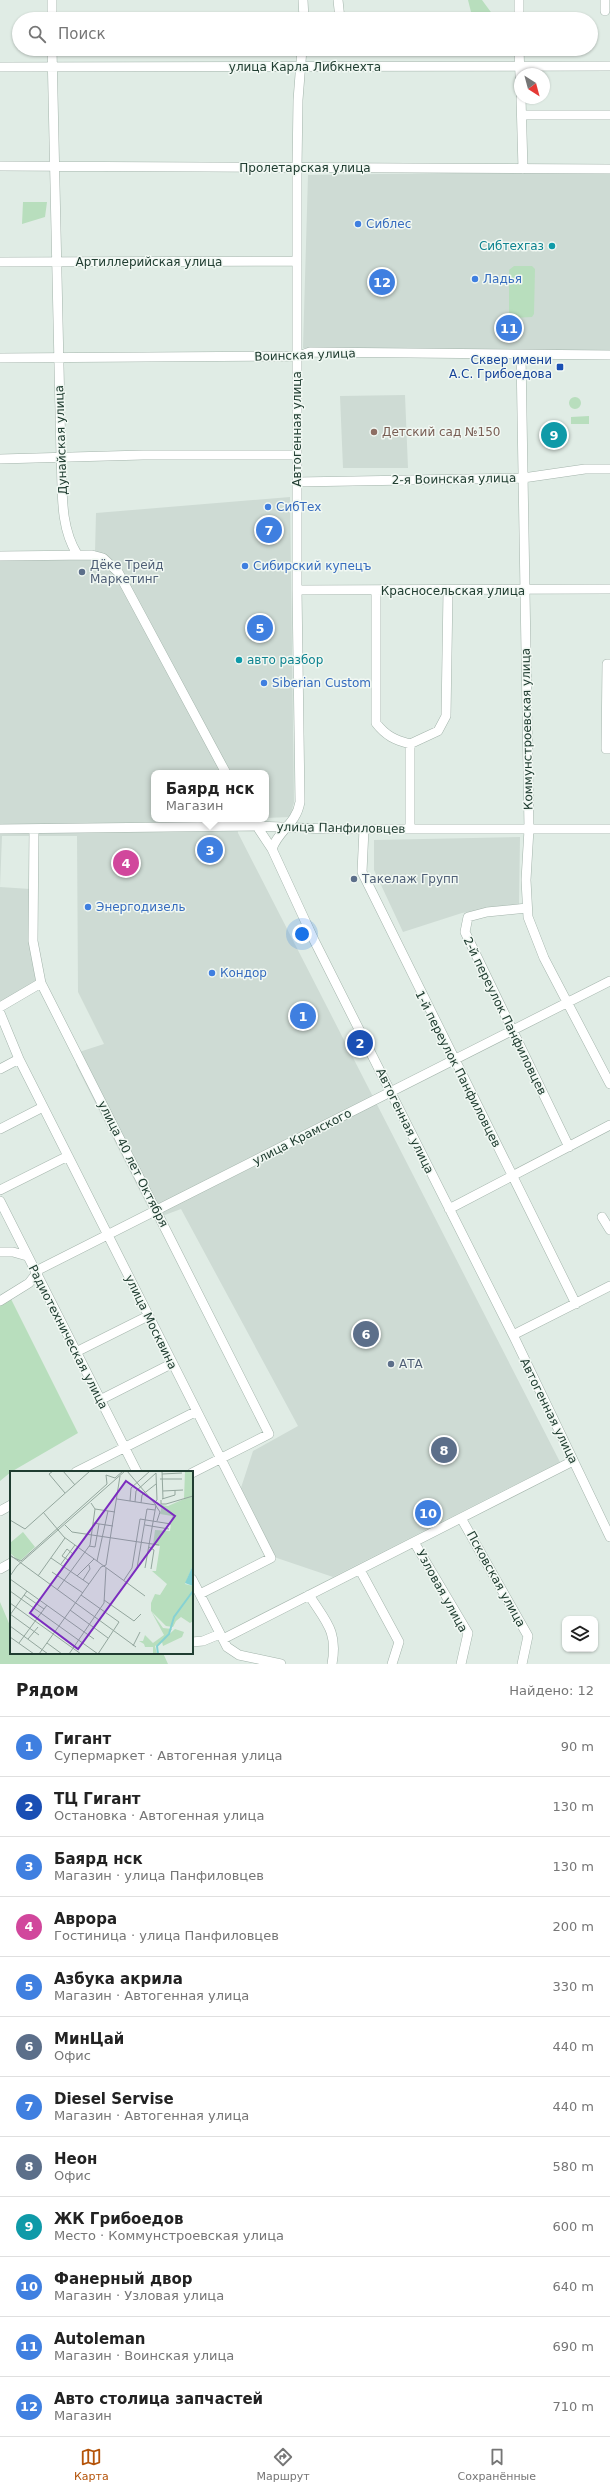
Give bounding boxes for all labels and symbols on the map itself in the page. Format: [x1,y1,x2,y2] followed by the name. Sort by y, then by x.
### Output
[229,60,381,74] street label: улица Карла Либкнехта
[514,68,550,104] north arrow
[239,161,371,175] street label: Пролетарская улица
[366,217,411,231] place label: Сиблес
[353,219,363,229] marker: Сиблес
[479,239,544,253] place label: Сибтехгаз
[547,241,557,251] marker: Сибтехгаз
[76,255,222,269] street label: Артиллерийская улица
[369,267,395,297] pin: 12
[483,272,522,286] place label: Ладья
[470,274,480,284] marker: Ладья
[496,313,522,343] pin: 11
[254,346,356,364] street label: Воинская улица
[449,353,552,381] place label: Сквер имени А.С. Грибоедова
[555,362,565,372] marker: Сквер имени А.С. Грибоедова
[290,371,304,487] street label: Автогенная улица
[52,385,70,495] street label: Дунайская улица
[541,420,567,450] pin: 9
[382,425,500,439] place label: Детский сад №150
[369,427,379,437] marker: Детский сад №150
[392,471,516,487] street label: 2-я Воинская улица
[276,500,321,514] place label: СибТех
[263,502,273,512] marker: СибТех
[256,515,282,545] pin: 7
[90,558,164,586] place label: Дёке Трейд Маркетинг
[253,559,371,573] place label: Сибирский купецъ
[240,561,250,571] marker: Сибирский купецъ
[77,567,87,577] marker: Дёке Трейд Маркетинг
[381,584,525,598] street label: Красносельская улица
[247,613,273,643] pin: 5
[519,648,535,810] street label: Коммунстроевская улица
[247,653,323,667] place label: авто разбор
[234,655,244,665] marker: авто разбор
[272,676,371,690] place label: Siberian Custom
[259,678,269,688] marker: Siberian Custom
[276,820,406,836] street label: улица Панфиловцев
[197,835,223,865] pin: 3
[113,848,139,878] pin: 4
[361,872,459,886] place label: Такелаж Групп
[349,874,359,884] marker: Такелаж Групп
[96,900,185,914] place label: Энергодизель
[83,902,93,912] marker: Энергодизель
[292,924,312,944] your location
[461,935,549,1097] street label: 2-й переулок Панфиловцев
[220,966,267,980] place label: Кондор
[207,968,217,978] marker: Кондор
[412,988,504,1150] street label: 1-й переулок Панфиловцев
[290,1001,316,1031] pin: 1
[347,1028,373,1058] pin: 2
[373,1066,437,1176] street label: Автогенная улица
[95,1098,171,1230] street label: улица 40 лет Октября
[250,1106,354,1168] street label: улица Крамского
[25,1263,111,1411] street label: Радиотехническая улица
[122,1272,180,1372] street label: улица Москвина
[353,1319,379,1349] pin: 6
[517,1356,581,1466] street label: Автогенная улица
[399,1357,424,1371] place label: АТА
[386,1359,396,1369] marker: АТА
[431,1435,457,1465] pin: 8
[10,1471,193,1654] inset map
[415,1498,441,1528] pin: 10
[464,1529,528,1629] street label: Псковская улица
[414,1547,470,1635] street label: Узловая улица

